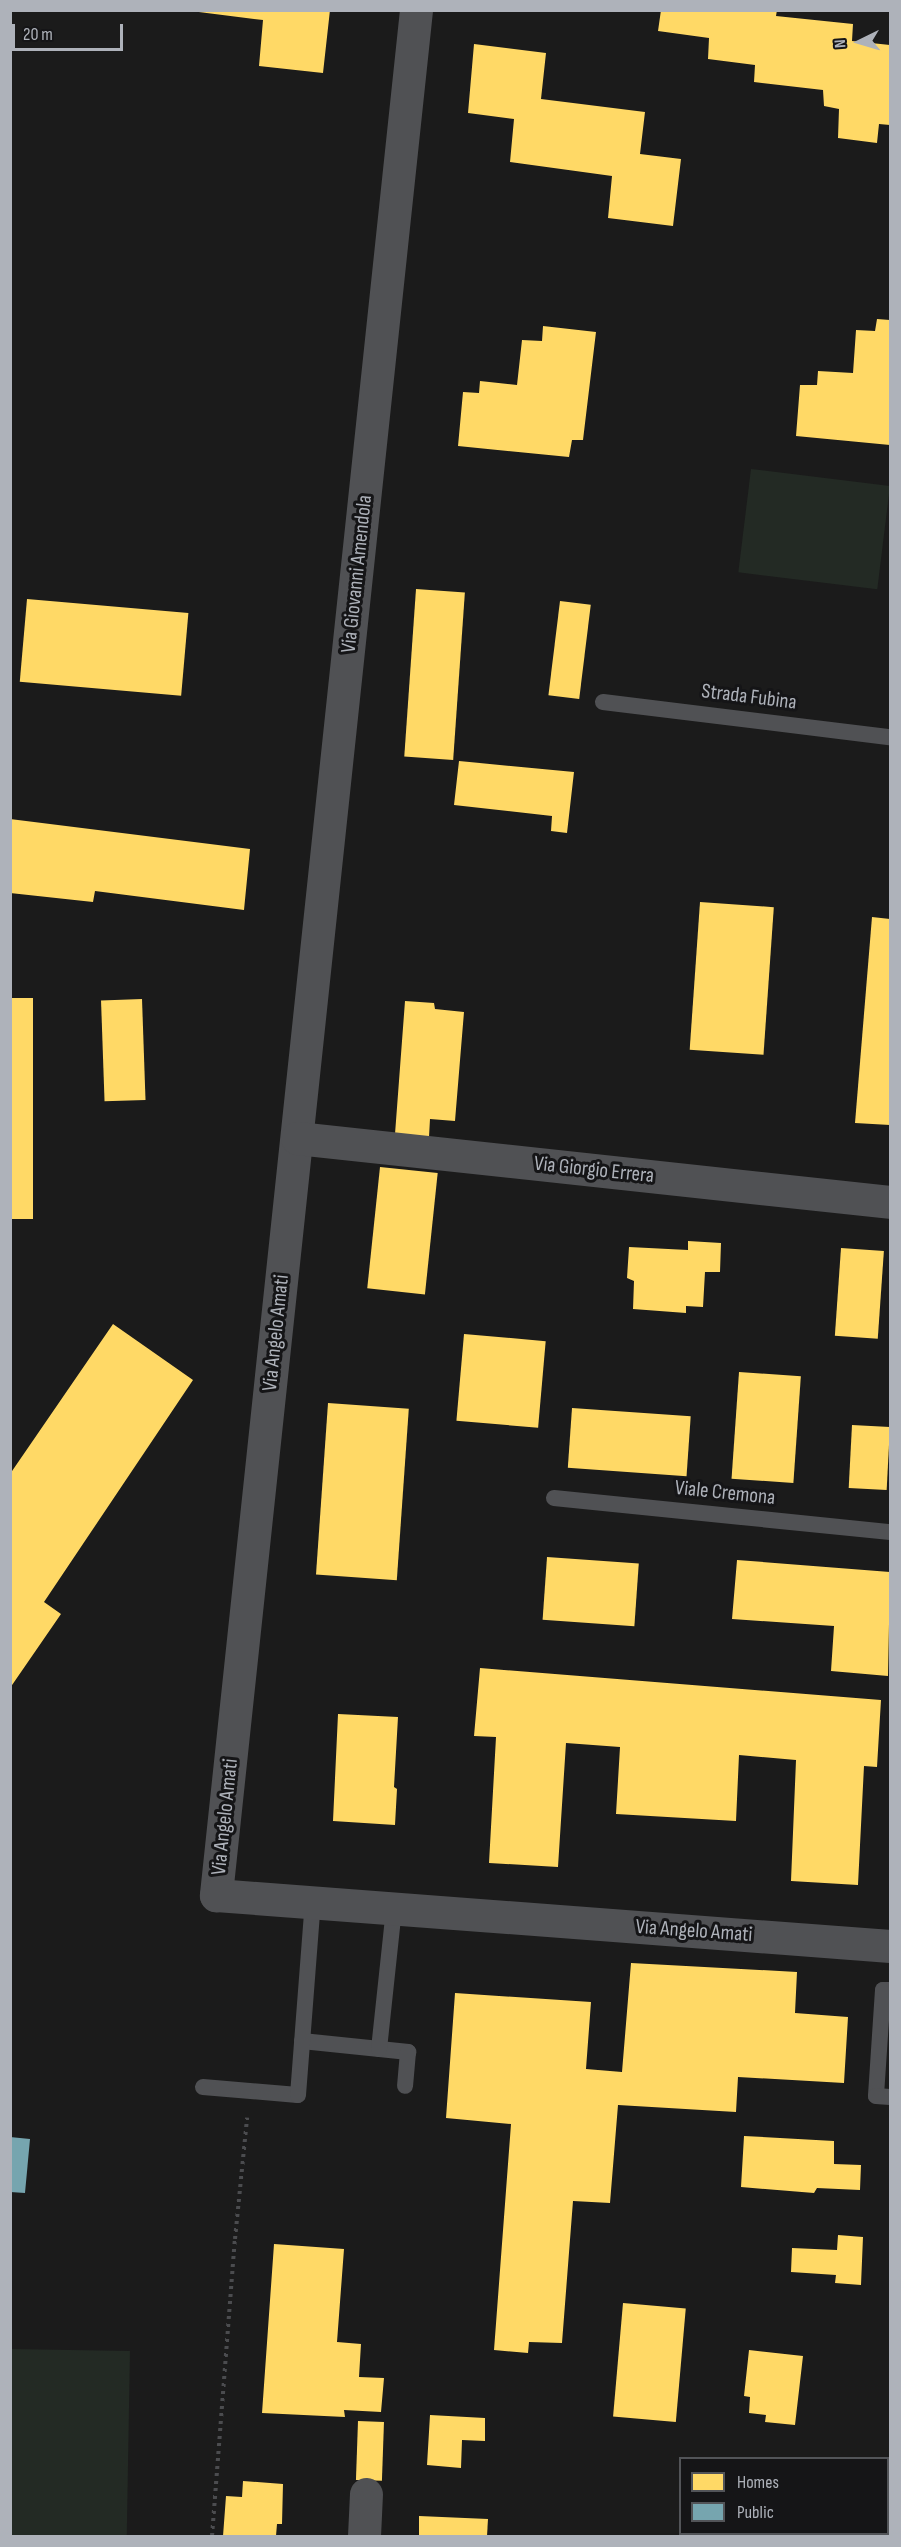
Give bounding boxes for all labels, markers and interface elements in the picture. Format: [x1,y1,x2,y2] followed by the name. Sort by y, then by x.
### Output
[15,12,126,50] scale bar
[829,12,889,72] north arrow
[23,24,53,45] text: 20 m
[831,39,850,49] text: N
[336,494,378,654] street label: Via Giovanni Amendola
[700,679,798,715] street label: Strada Fubina
[533,1151,655,1189] street label: Via Giorgio Errera
[257,1273,295,1393] street label: Via Angelo Amati
[674,1475,776,1511] street label: Viale Cremona
[206,1757,244,1877] street label: Via Angelo Amati
[635,1914,753,1948] street label: Via Angelo Amati
[679,2457,889,2535] legend
[737,2472,779,2493] text: Homes
[737,2502,774,2523] text: Public

